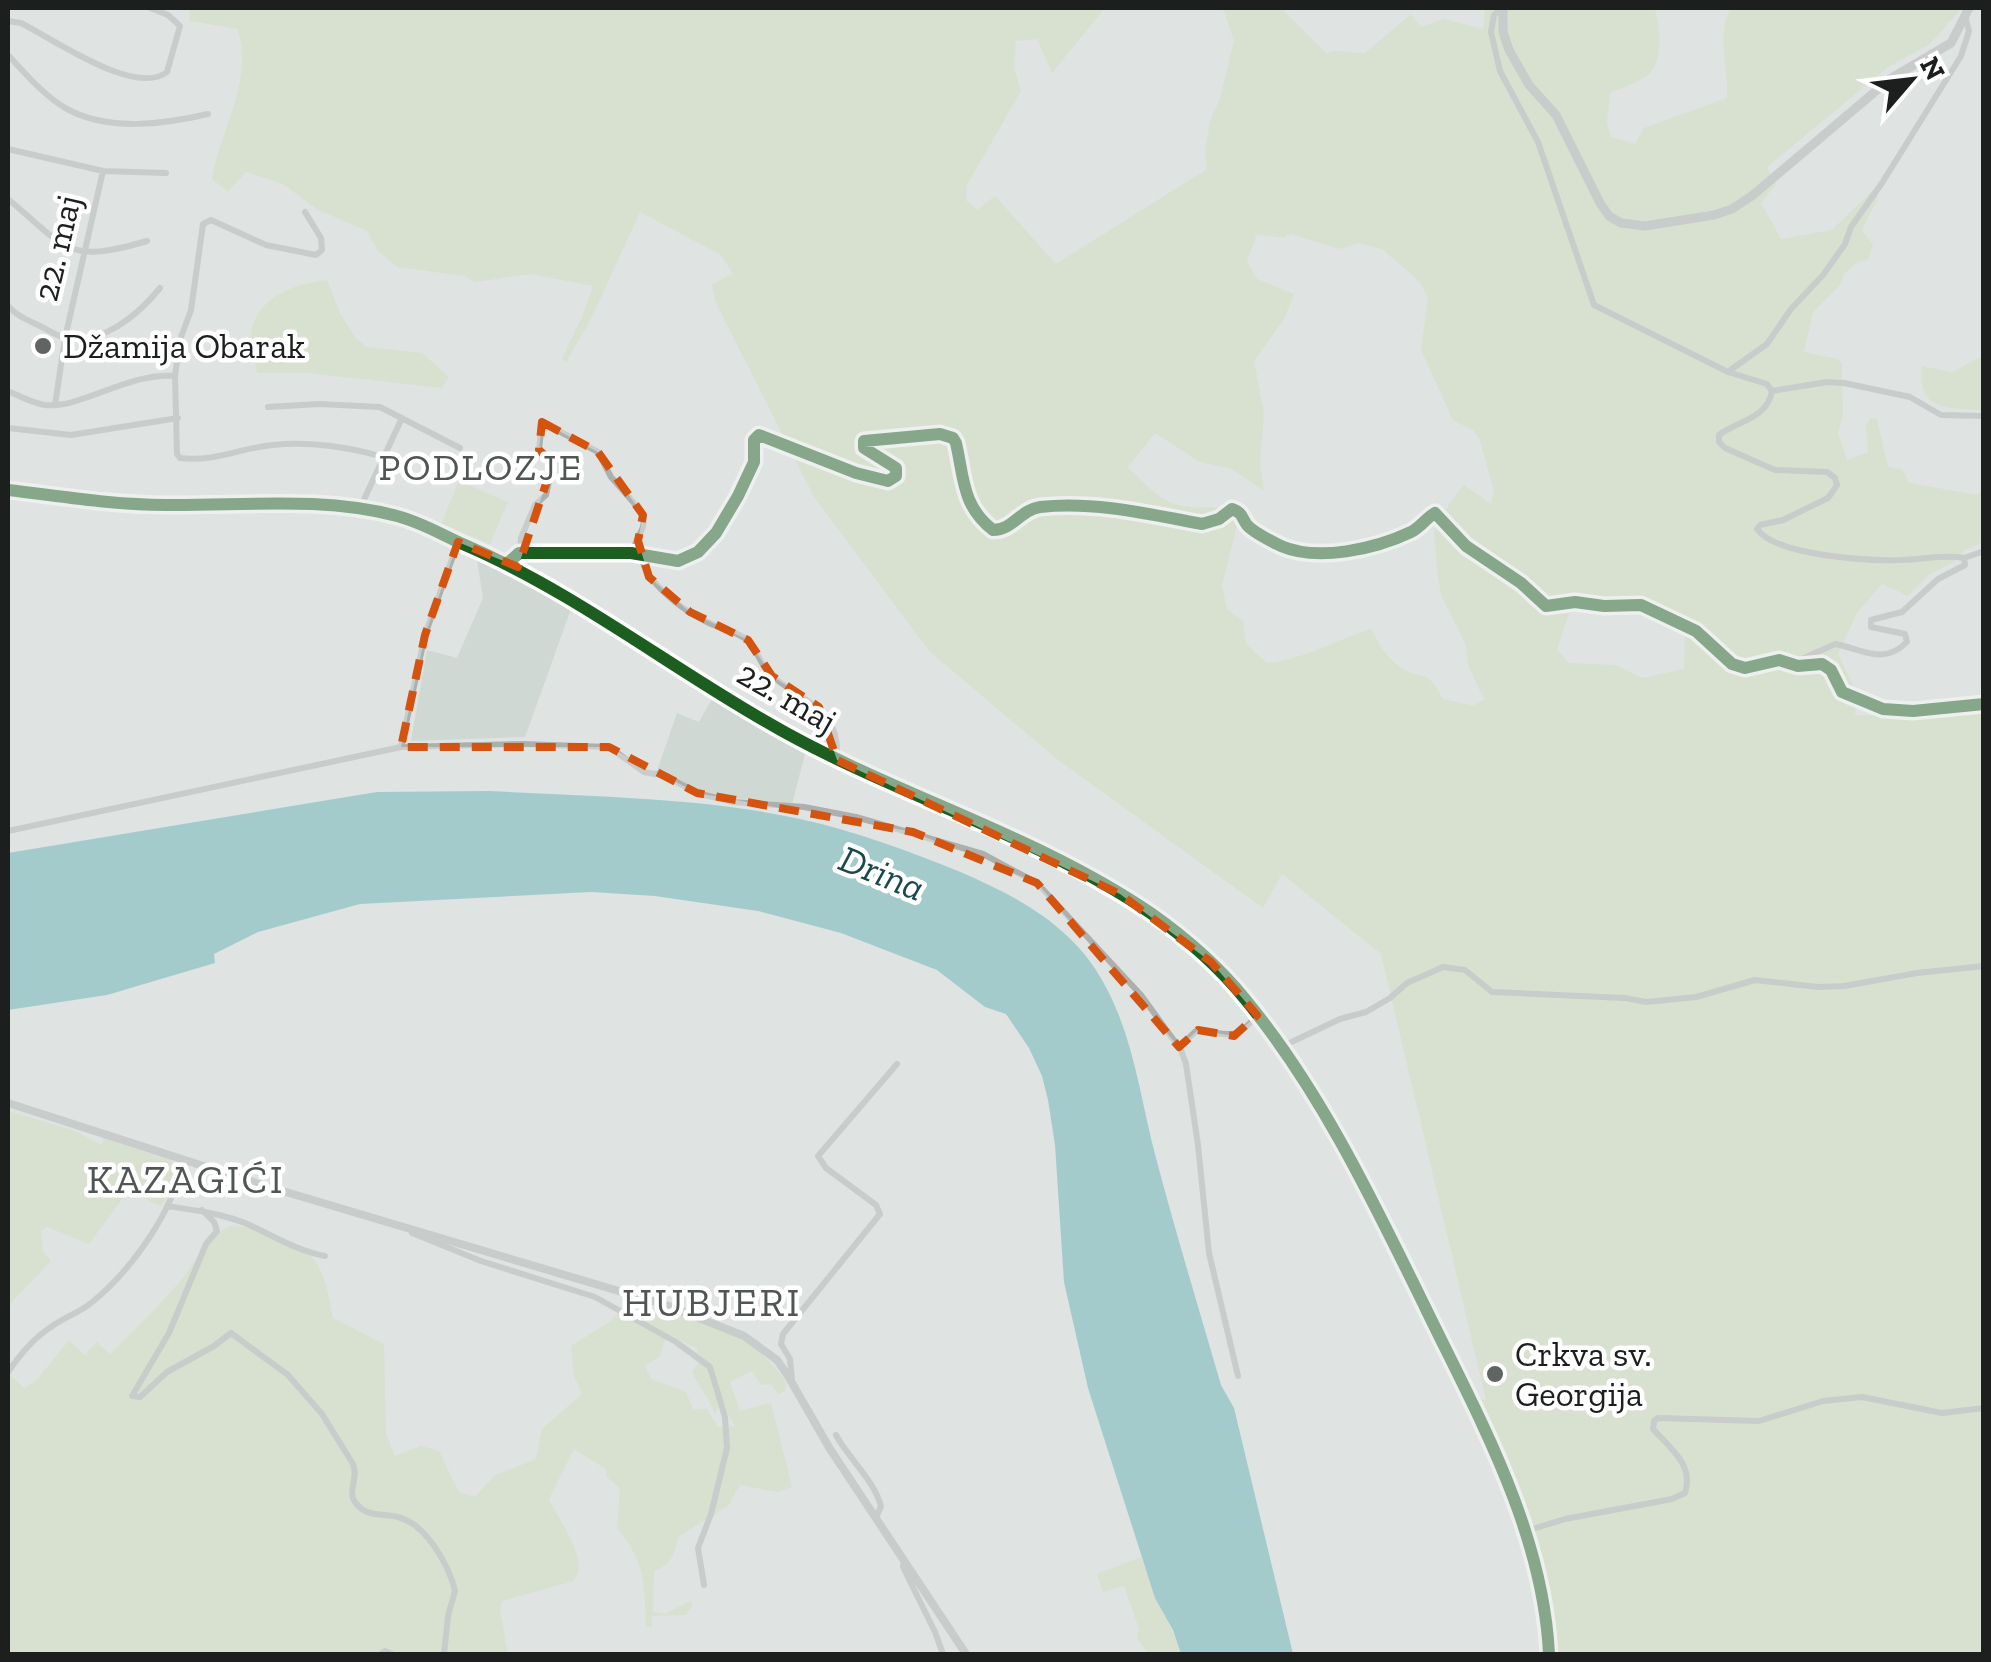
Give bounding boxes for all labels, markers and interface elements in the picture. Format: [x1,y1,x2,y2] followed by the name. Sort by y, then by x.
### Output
[1861,30,1961,130] north arrow
[1913,51,1952,86] text: N
[24,191,90,305] street label: 22. maj
[63,325,305,367] place label: Džamija Obarak
[32,335,54,357] marker: Džamija Obarak
[378,444,584,490] district label: PODLOZJE
[730,652,844,742] street label: 22. maj
[833,835,931,911] water label: Drina
[87,1155,285,1203] district label: KAZAGIĆI
[622,1278,802,1326] district label: HUBJERI
[1515,1333,1652,1415] place label: Crkva sv. Georgija
[1484,1363,1506,1385] marker: Crkva sv. Georgija

